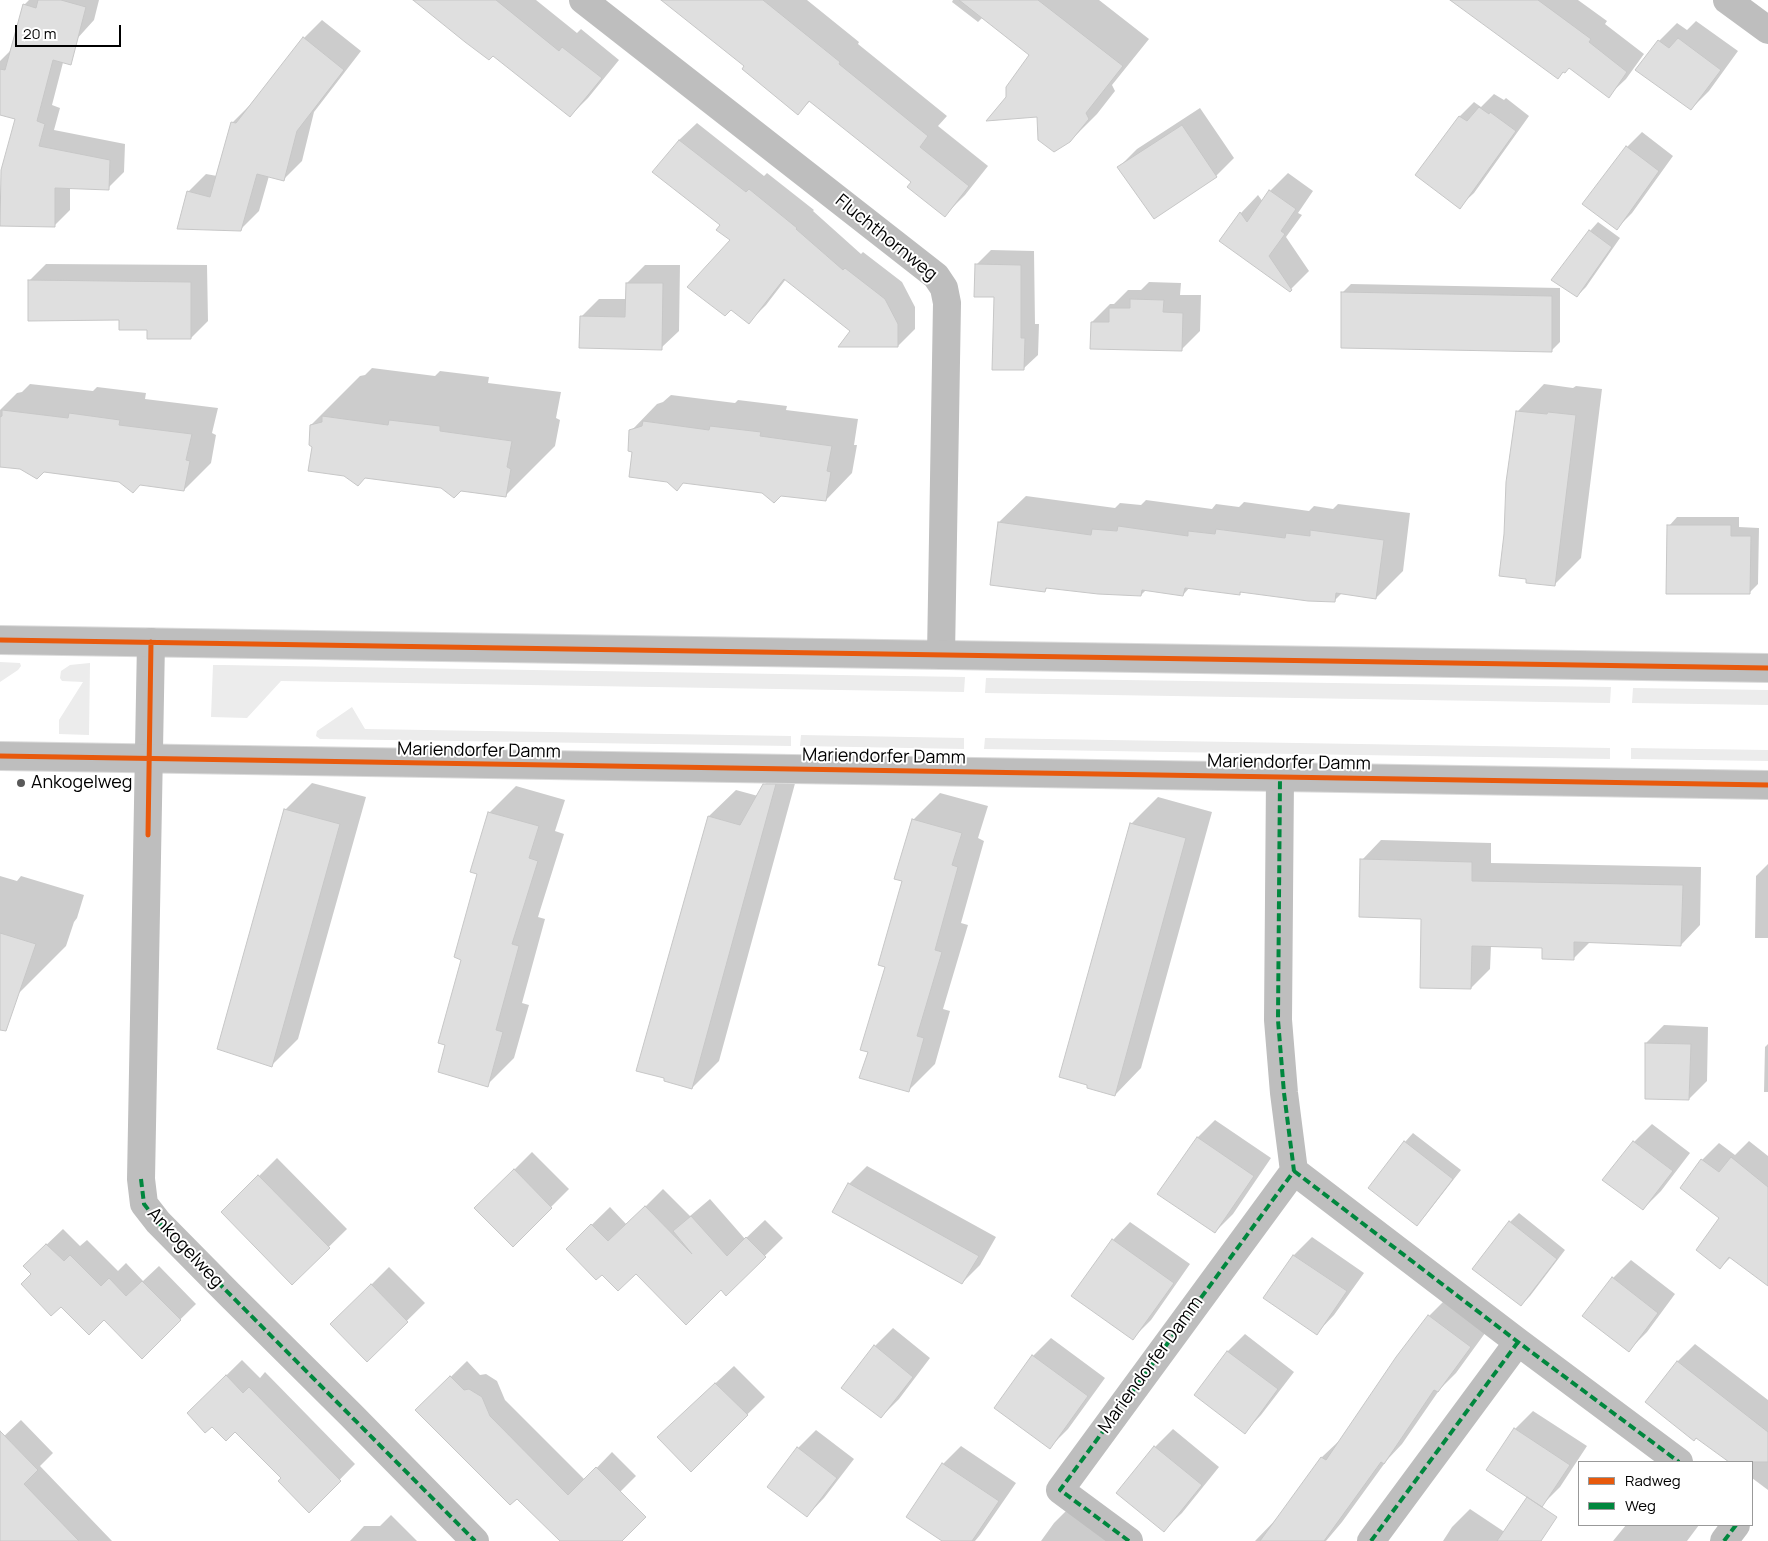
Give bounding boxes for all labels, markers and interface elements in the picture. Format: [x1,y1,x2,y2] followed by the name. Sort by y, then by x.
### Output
[18,15,124,47] scale bar
[23,23,56,44] text: 20 m
[831,190,941,286] street label: Fluchthornweg
[397,739,561,763] street label: Mariendorfer Damm
[802,745,966,769] street label: Mariendorfer Damm
[1207,751,1371,775] street label: Mariendorfer Damm
[31,772,133,794] place label: Ankogelweg
[15,777,27,789] marker: Ankogelweg
[142,1204,228,1292] street label: Ankogelweg
[1094,1292,1208,1438] street label: Mariendorfer Damm
[1578,1461,1753,1526] legend
[1625,1470,1681,1491] text: Radweg
[1625,1495,1656,1516] text: Weg

